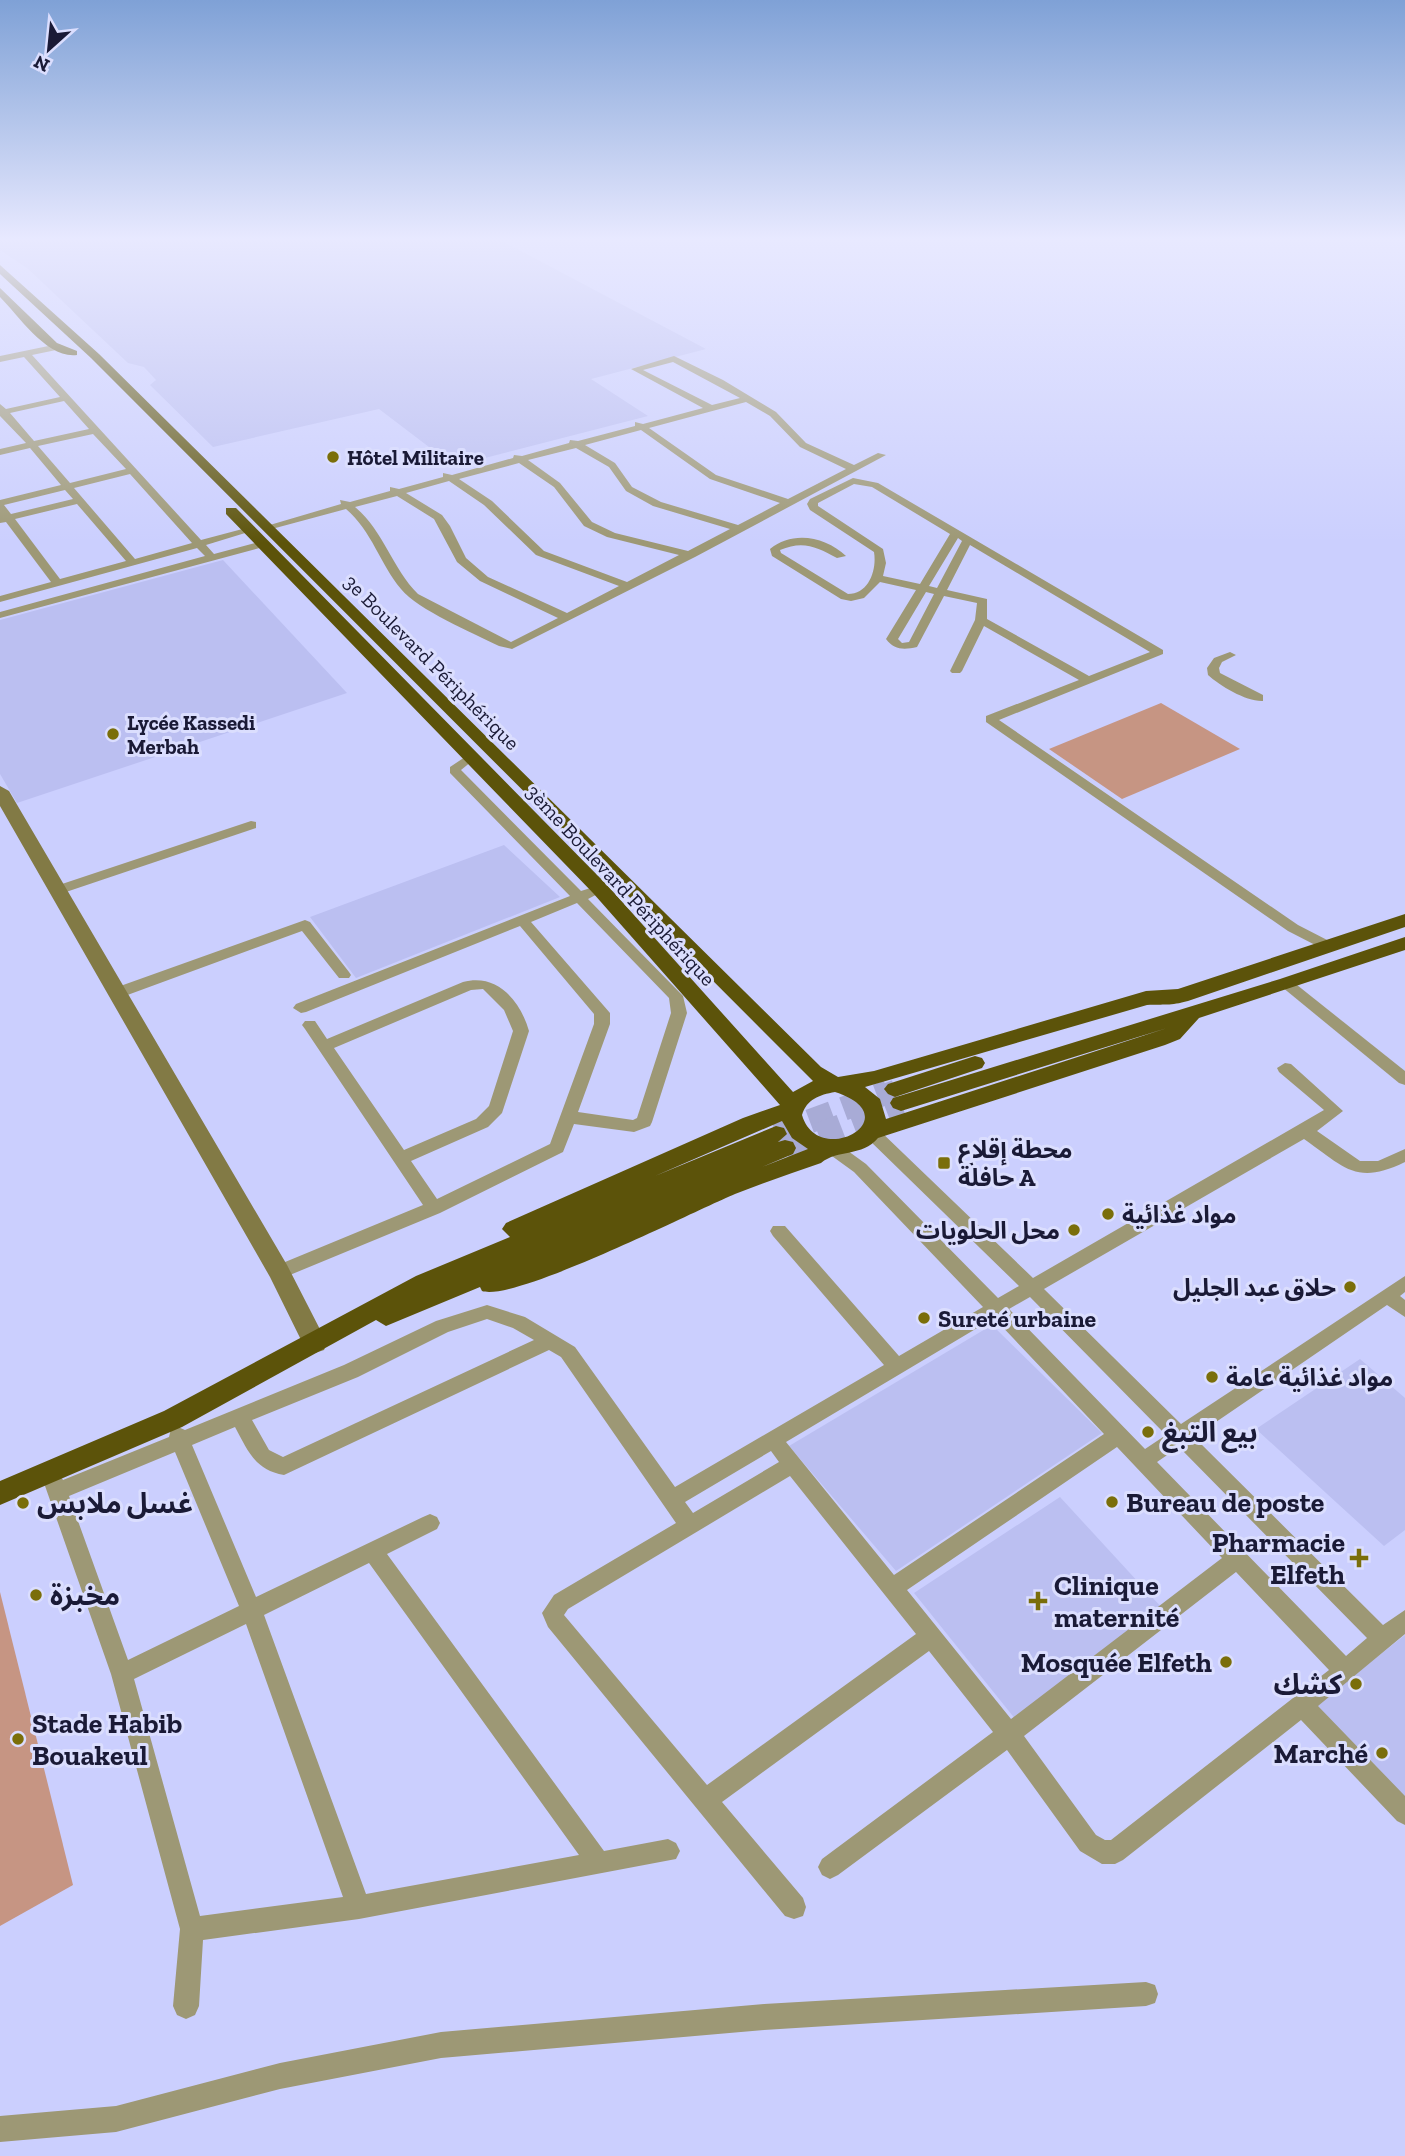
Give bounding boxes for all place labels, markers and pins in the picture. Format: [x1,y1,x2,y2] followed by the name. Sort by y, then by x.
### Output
[347,445,484,470] place label: Hôtel Militaire
[325,449,341,465] marker: Hôtel Militaire
[127,710,255,759] place label: Lycée Kassedi Merbah
[105,726,121,742] marker: Lycée Kassedi Merbah
[958,1135,1072,1192] place label: محطة إقلاع حافلة A
[936,1155,952,1171] marker: محطة إقلاع حافلة A
[1122,1200,1236,1229] place label: مواد غذائية
[1100,1206,1116,1222] marker: مواد غذائية
[916,1216,1060,1245] place label: محل الحلويات
[1066,1222,1082,1238] marker: محل الحلويات
[1173,1273,1336,1302] place label: حلاق عبد الجليل
[1342,1279,1358,1295] marker: حلاق عبد الجليل
[938,1304,1097,1333] place label: Sureté urbaine
[916,1310,932,1326] marker: Sureté urbaine
[1226,1363,1393,1392] place label: مواد غذائية عامة
[1204,1369,1220,1385] marker: مواد غذائية عامة
[1162,1416,1258,1453] place label: بيع التبغ
[1140,1424,1156,1440] marker: بيع التبغ
[1126,1486,1324,1519] place label: Bureau de poste
[37,1487,193,1520] place label: غسل ملابس
[1104,1494,1120,1510] marker: Bureau de poste
[15,1495,31,1511] marker: غسل ملابس
[1212,1526,1345,1591] place label: Pharmacie Elfeth
[1351,1550,1367,1566] marker: Pharmacie Elfeth
[1054,1569,1179,1634] place label: Clinique maternité
[50,1579,120,1612] place label: مخبزة
[28,1587,44,1603] marker: مخبزة
[1028,1591,1048,1611] marker: Clinique maternité
[1021,1646,1212,1679] place label: Mosquée Elfeth
[1218,1654,1234,1670] marker: Mosquée Elfeth
[1273,1668,1342,1701] place label: كشك
[1348,1676,1364,1692] marker: كشك
[32,1707,182,1772] place label: Stade Habib Bouakeul
[10,1731,26,1747] marker: Stade Habib Bouakeul
[1274,1737,1368,1770] place label: Marché
[1374,1745,1390,1761] marker: Marché

